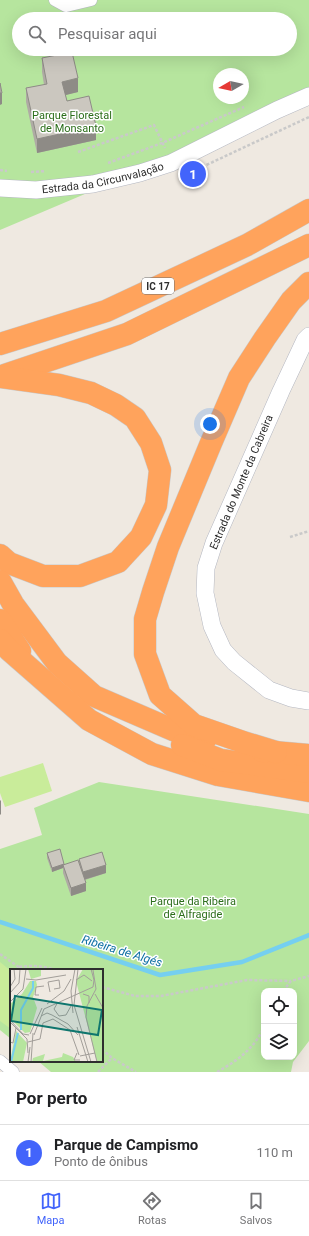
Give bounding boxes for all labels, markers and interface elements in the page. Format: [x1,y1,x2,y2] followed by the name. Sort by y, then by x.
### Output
[12,12,297,56] search box
[26,23,48,45] icon: search
[58,25,157,43] text: Pesquisar aqui
[213,68,249,104] north arrow
[32,109,112,135] park label: Parque Florestal de Monsanto
[180,159,206,189] pin: 1
[41,160,165,196] street label: Estrada da Circunvalação
[142,278,174,294] road number: IC 17
[207,413,276,552] street label: Estrada do Monte da Cabreira
[200,414,220,434] your location
[150,895,236,921] park label: Parque da Ribeira de Alfragide
[80,932,164,970] water label: Ribeira de Algés
[10,969,103,1062] inset map
[261,988,297,1060] map controls
[261,988,297,1024] button: locate
[261,1024,297,1060] button: layers
[16,1088,87,1108] text: Por perto
[54,1136,198,1154] text: Parque de Campismo
[25,1145,33,1160] text: 1
[256,1145,293,1160] text: 110 m
[54,1154,148,1169] text: Ponto de ônibus
[37,1190,65,1227] tab: Mapa
[138,1190,166,1227] tab: Rotas
[240,1190,272,1227] tab: Salvos

